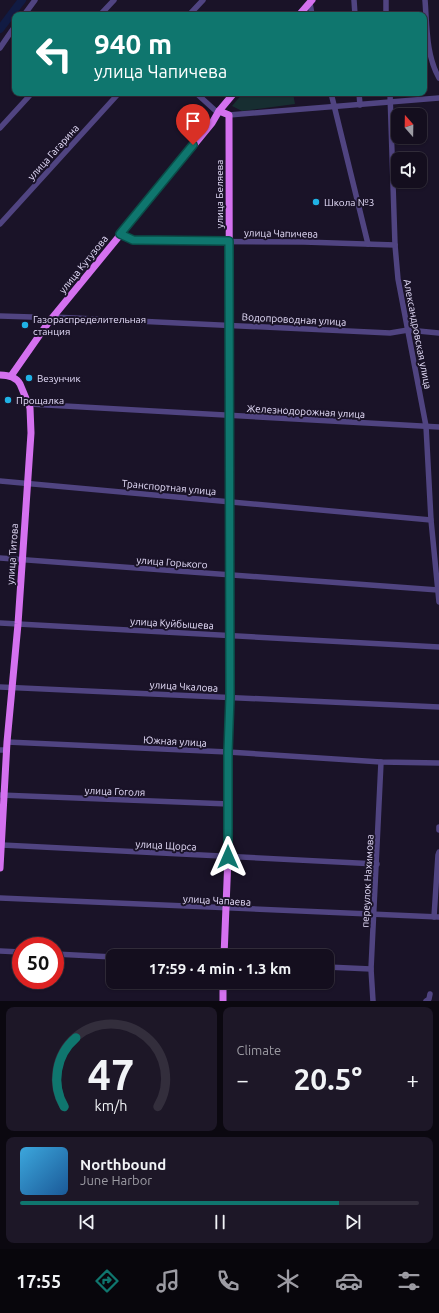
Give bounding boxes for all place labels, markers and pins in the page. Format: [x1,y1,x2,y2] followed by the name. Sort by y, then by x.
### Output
[176,104,210,145] pin
[311,197,321,207] marker: Школа №3
[324,197,374,208] place label: Школа №3
[33,314,146,337] place label: Газораспределительная станция
[20,320,30,330] marker: Газораспределительная станция
[24,373,34,383] marker: Везунчик
[37,373,81,384] place label: Везунчик
[3,395,13,405] marker: Прощалка
[16,395,64,406] place label: Прощалка

